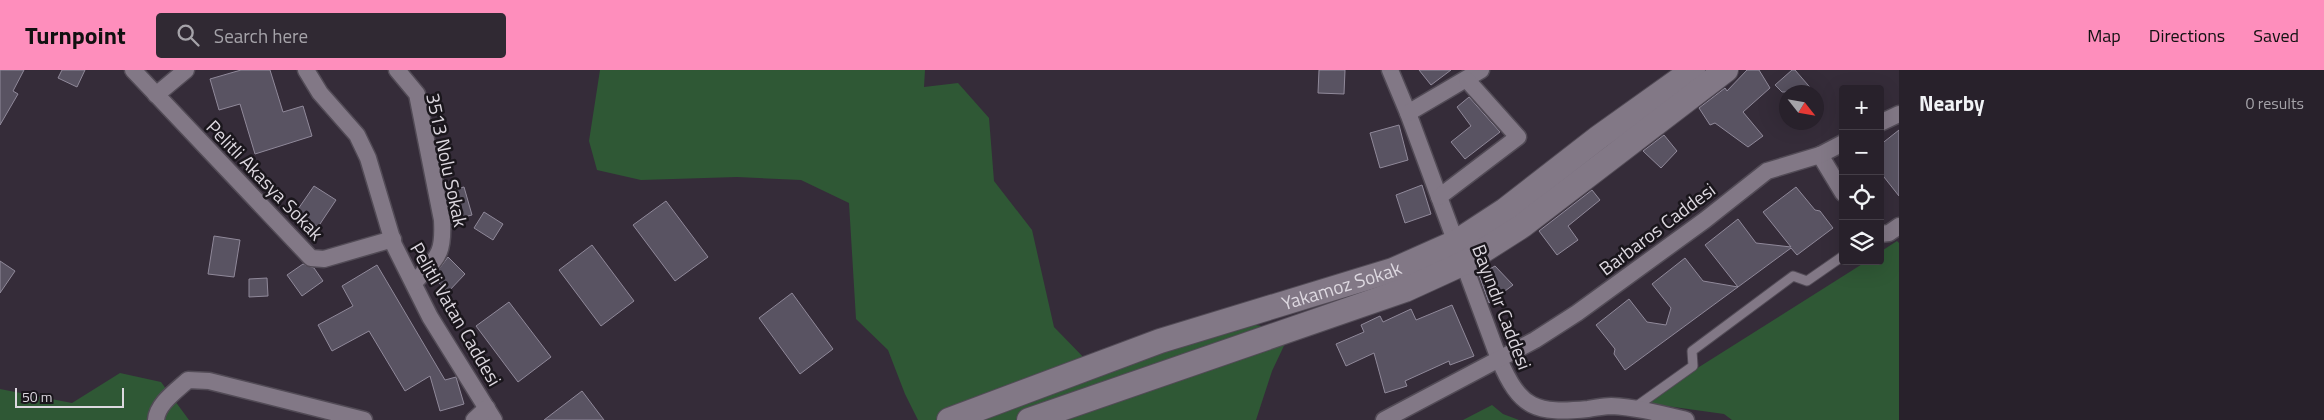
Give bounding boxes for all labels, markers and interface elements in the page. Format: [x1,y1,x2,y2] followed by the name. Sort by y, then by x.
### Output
[156,13,506,58] search box
[25,17,126,53] text: Turnpoint
[174,21,202,49] icon: search
[214,21,308,50] text: Search here
[2087,22,2121,49] text: Map
[2149,22,2225,49] text: Directions
[2253,22,2299,49] text: Saved
[1779,85,1824,130] north arrow
[1839,85,1884,265] map controls
[1839,85,1884,130] button: +
[1919,87,1984,119] text: Nearby
[419,90,476,230] street label: 3513 Nolu Sokak
[2245,91,2304,115] text: 0 results
[200,113,331,247] street label: Pelitli Akasya Sokak
[1839,130,1884,175] button: −
[1592,175,1721,282] street label: Barbaros Caddesi
[1839,175,1884,220] button: locate
[1839,220,1884,265] button: layers
[403,236,509,391] street label: Pelitli Vatan Caddesi
[1465,240,1540,374] street label: Bayındır Caddesi
[1278,253,1406,317] street label: Yakamoz Sokak
[15,385,124,408] scale bar
[22,386,52,407] text: 50 m

